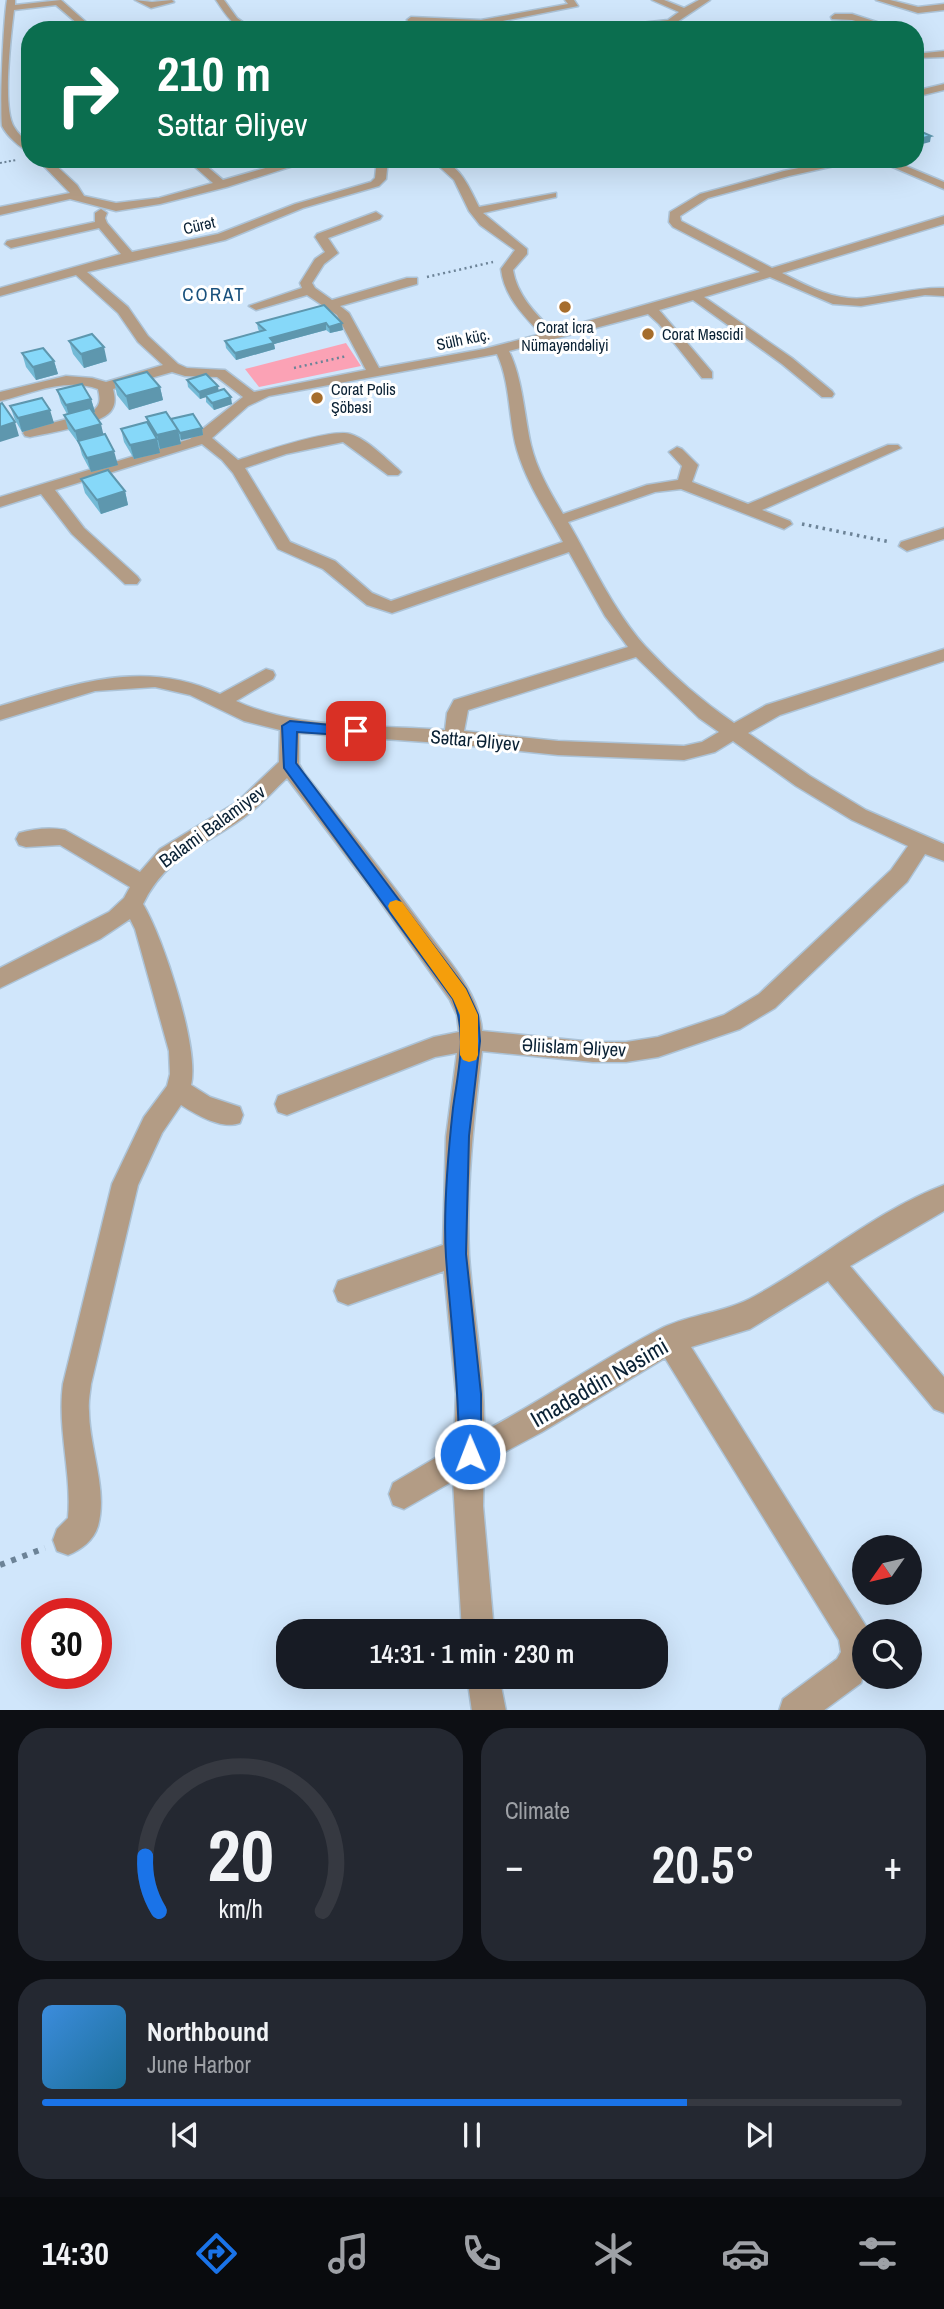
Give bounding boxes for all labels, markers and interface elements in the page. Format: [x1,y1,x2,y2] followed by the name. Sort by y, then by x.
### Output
[157,40,271,106] text: 210 m
[42,49,133,140] icon: right
[157,103,307,146] text: Səttar Əliyev
[181,211,217,239] street label: Cürət
[182,281,246,307] district label: CORAT
[557,299,573,315] marker: Corat İcra Nümayəndəliyi
[521,316,609,356] place label: Corat İcra Nümayəndəliyi
[434,323,492,355] street label: Sülh küç.
[662,323,744,345] place label: Corat Məscidi
[640,326,656,342] marker: Corat Məscidi
[331,378,396,418] place label: Corat Polis Şöbəsi
[309,390,325,406] marker: Corat Polis Şöbəsi
[326,701,386,761] pin
[337,712,375,750] icon: arrive
[429,723,521,757] street label: Səttar Əliyev
[154,778,271,873] street label: Balami Balamiyev
[521,1031,627,1063] street label: Əliislam Əliyev
[525,1330,673,1434] street label: Imadəddin Nəsimi
[433,1417,507,1491] position arrow
[852,1535,922,1605] north arrow
[852,1535,922,1689] map controls
[21,1598,112,1689] speed limit sign: 30
[852,1619,922,1689] button: search
[370,1636,574,1671] text: 14:31 · 1 min · 230 m
[505,1795,570,1826] text: Climate
[207,1806,274,1904] text: 20
[652,1829,755,1899] text: 20.5°
[505,1840,523,1891] text: −
[884,1840,902,1891] text: +
[218,1891,263,1925] text: km/h
[147,2014,269,2049] text: Northbound
[147,2049,251,2080] text: June Harbor
[166,2116,204,2154] icon: previous
[453,2116,491,2154] icon: pause
[740,2116,778,2154] icon: next
[192,2229,241,2278] icon: directions
[324,2229,373,2278] icon: music
[457,2229,506,2278] icon: phone
[589,2229,638,2278] icon: climate
[721,2229,770,2278] icon: car
[853,2229,902,2278] icon: filters
[42,2232,109,2275] text: 14:30

